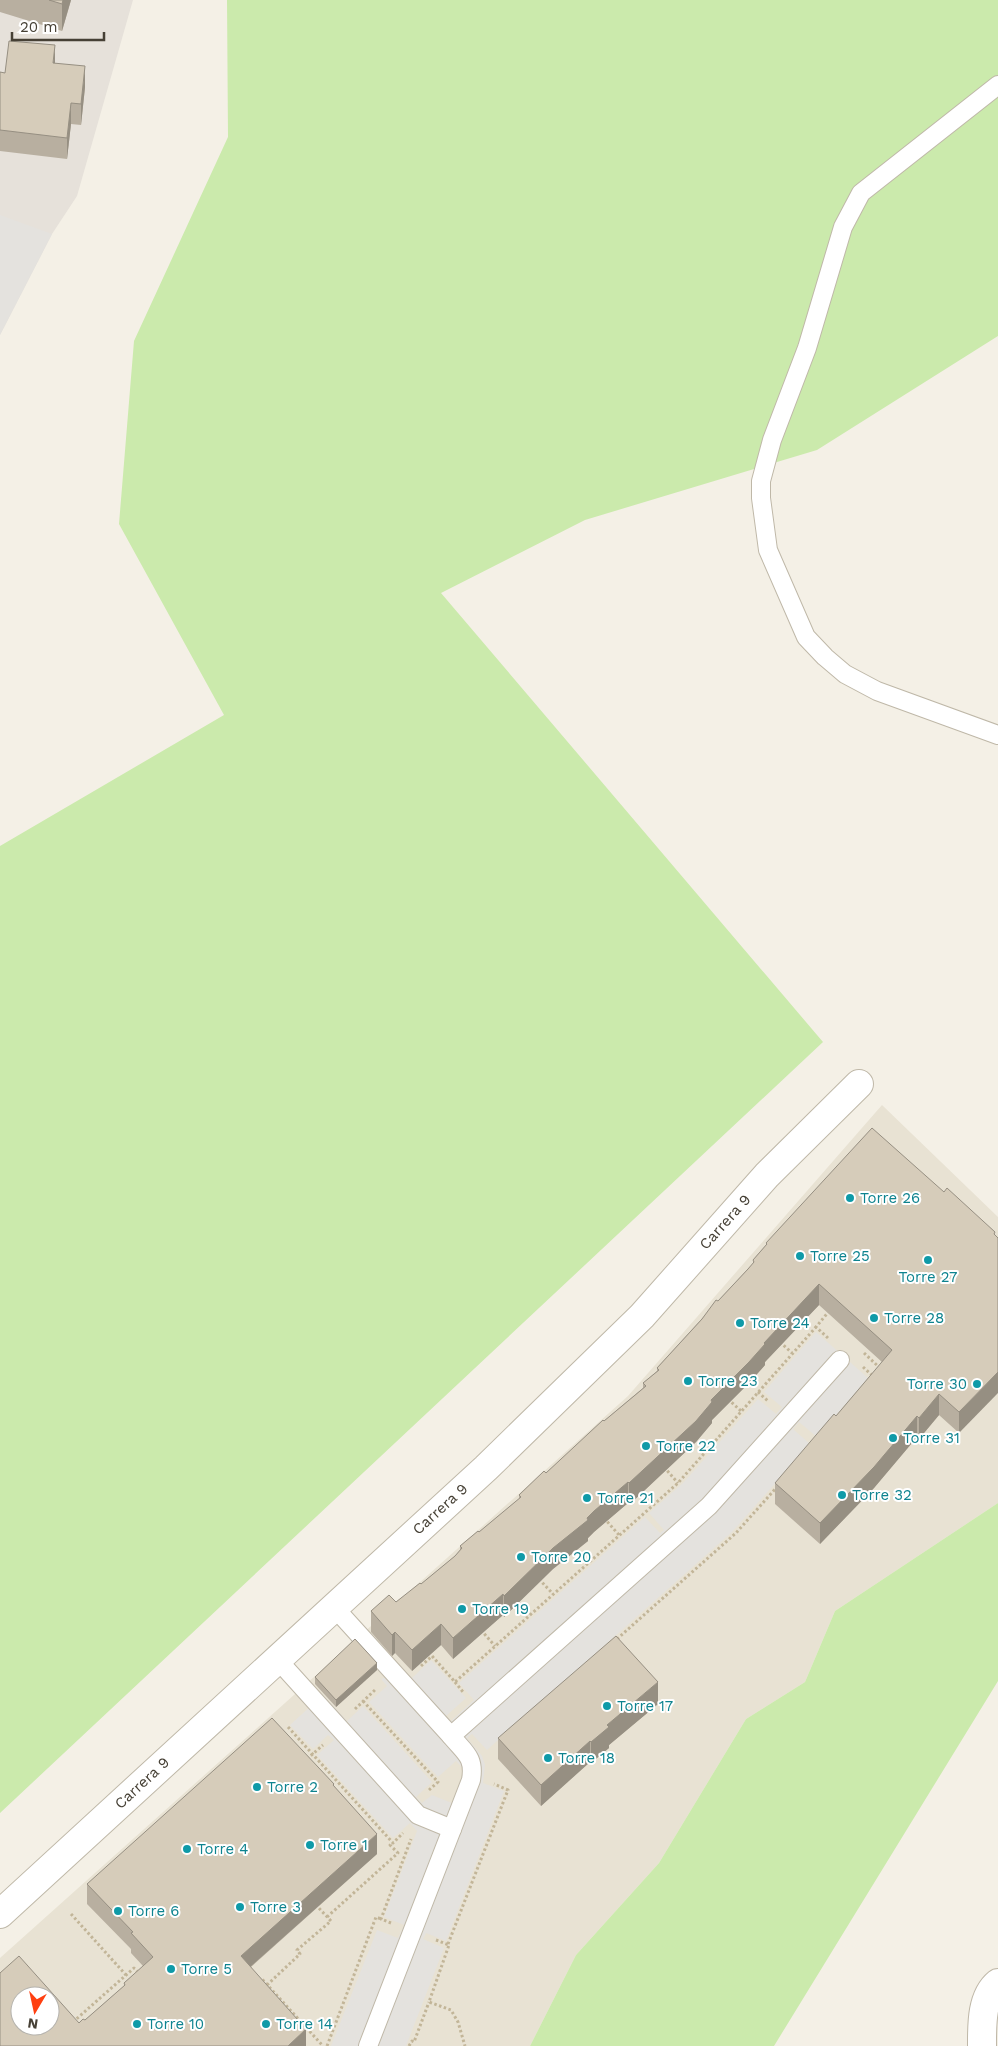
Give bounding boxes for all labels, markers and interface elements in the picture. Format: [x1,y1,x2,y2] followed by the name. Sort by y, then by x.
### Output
[12,10,105,42] scale bar
[20,18,58,36] text: 20 m
[860,1189,920,1207] place label: Torre 26
[696,1191,754,1253] street label: Carrera 9
[844,1192,856,1204] marker: Torre 26
[810,1247,870,1265] place label: Torre 25
[794,1250,806,1262] marker: Torre 25
[922,1254,934,1266] marker: Torre 27
[898,1268,958,1286] place label: Torre 27
[884,1309,944,1327] place label: Torre 28
[868,1312,880,1324] marker: Torre 28
[750,1314,810,1332] place label: Torre 24
[734,1317,746,1329] marker: Torre 24
[698,1372,758,1390] place label: Torre 23
[682,1375,694,1387] marker: Torre 23
[907,1375,967,1393] place label: Torre 30
[971,1378,983,1390] marker: Torre 30
[903,1429,960,1447] place label: Torre 31
[887,1432,899,1444] marker: Torre 31
[656,1437,716,1455] place label: Torre 22
[640,1440,652,1452] marker: Torre 22
[409,1480,471,1538] street label: Carrera 9
[852,1486,912,1504] place label: Torre 32
[597,1489,654,1507] place label: Torre 21
[836,1489,848,1501] marker: Torre 32
[581,1492,593,1504] marker: Torre 21
[531,1548,591,1566] place label: Torre 20
[515,1551,527,1563] marker: Torre 20
[472,1600,529,1618] place label: Torre 19
[456,1603,468,1615] marker: Torre 19
[617,1697,673,1715] place label: Torre 17
[601,1700,613,1712] marker: Torre 17
[558,1749,615,1767] place label: Torre 18
[542,1752,554,1764] marker: Torre 18
[111,1753,173,1813] street label: Carrera 9
[267,1778,318,1796] place label: Torre 2
[251,1781,263,1793] marker: Torre 2
[320,1836,368,1854] place label: Torre 1
[304,1839,316,1851] marker: Torre 1
[197,1840,248,1858] place label: Torre 4
[181,1843,193,1855] marker: Torre 4
[250,1898,301,1916] place label: Torre 3
[234,1901,246,1913] marker: Torre 3
[128,1902,179,1920] place label: Torre 6
[112,1905,124,1917] marker: Torre 6
[181,1960,232,1978] place label: Torre 5
[165,1963,177,1975] marker: Torre 5
[10,1986,60,2036] north arrow
[27,2015,39,2033] text: N
[147,2015,204,2033] place label: Torre 10
[276,2015,333,2033] place label: Torre 14
[131,2018,143,2030] marker: Torre 10
[260,2018,272,2030] marker: Torre 14

